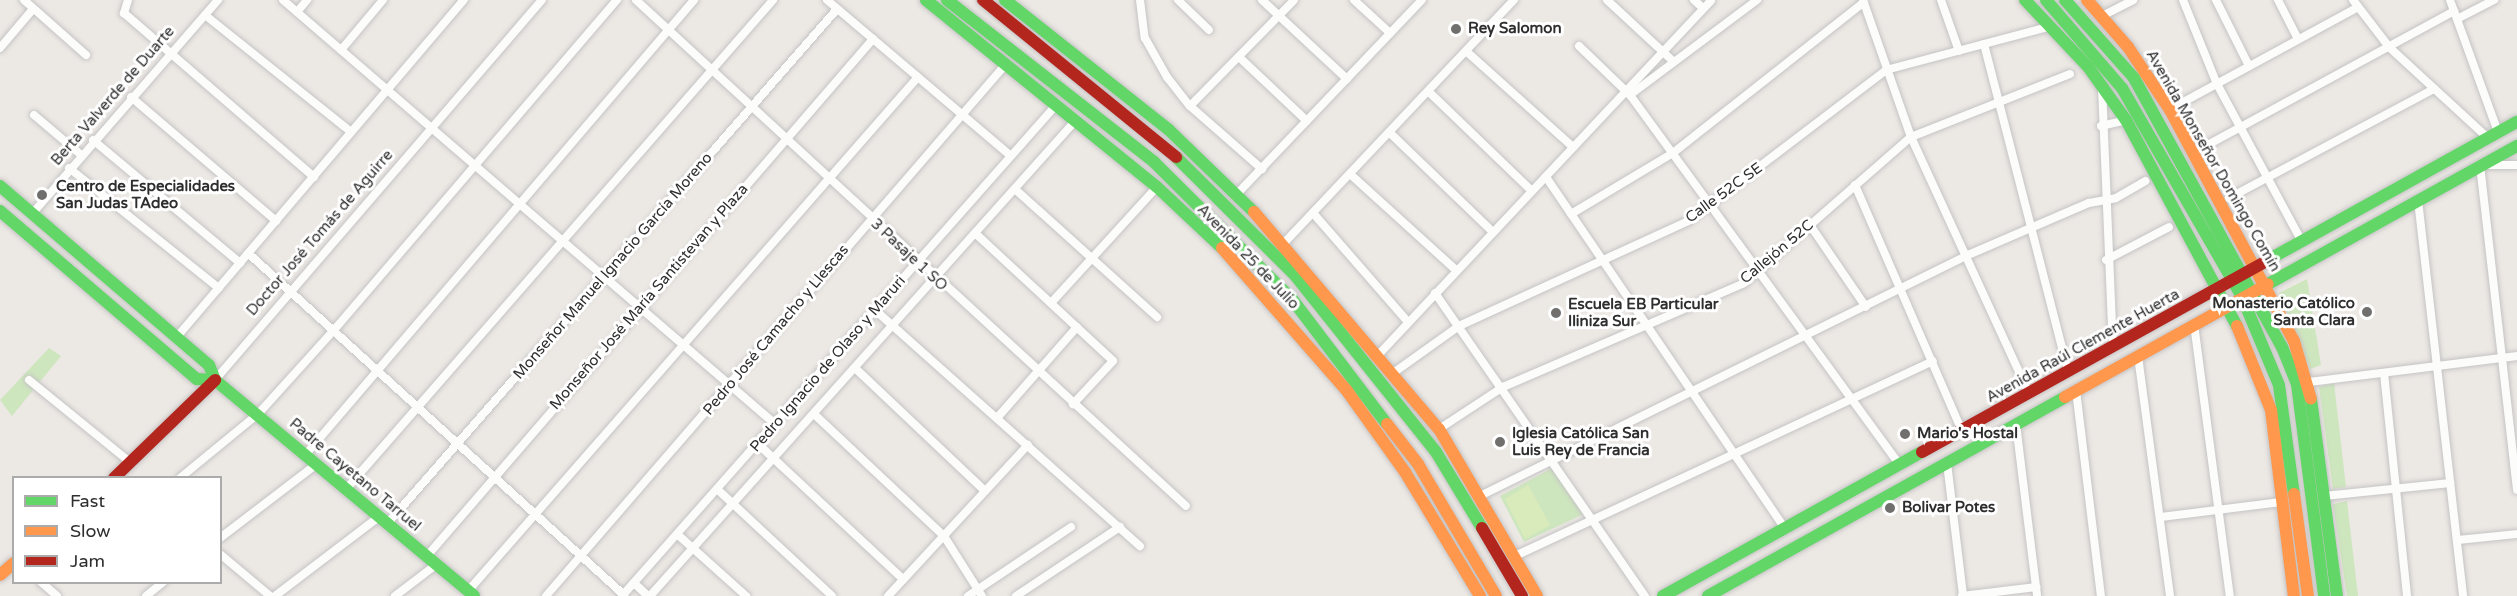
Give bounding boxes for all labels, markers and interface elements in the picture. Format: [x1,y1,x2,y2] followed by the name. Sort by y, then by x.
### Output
[1468,20,1562,38] place label: Rey Salomon
[1449,22,1463,36] marker: Rey Salomon
[48,23,178,169] street label: Berta Valverde de Duarte
[2142,47,2284,275] street label: Avenida Monseñor Domingo Comín
[243,146,397,320] street label: Doctor José Tomás de Aguirre
[510,149,716,383] street label: Monseñor Manuel Ignacio García Moreno
[1682,159,1766,227] street label: Calle 52C SE
[56,177,235,212] place label: Centro de Especialidades San Judas TAdeo
[546,180,752,414] street label: Monseñor José María Santistevan y Plaza
[33,186,51,204] marker: Centro de Especialidades San Judas TAdeo
[1193,201,1303,313] street label: Avenida 25 de Julio
[867,215,951,295] street label: 3 Pasaje 1 SO
[1737,216,1817,288] street label: Callejón 52C
[699,241,853,419] street label: Pedro José Camacho y Llescas
[747,272,909,456] street label: Pedro Ignacio de Olaso y Maruri
[1983,285,2183,407] street label: Avenida Raúl Clemente Huerta
[2212,294,2355,329] place label: Monasterio Católico Santa Clara
[1568,295,1719,330] place label: Escuela EB Particular Iliniza Sur
[2360,305,2374,319] marker: Monasterio Católico Santa Clara
[1549,306,1563,320] marker: Escuela EB Particular Iliniza Sur
[286,415,424,535] street label: Padre Cayetano Tarruel
[1512,424,1650,459] place label: Iglesia Católica San Luis Rey de Francia
[1917,425,2018,443] place label: Mario's Hostal
[1898,427,1912,441] marker: Mario's Hostal
[1493,435,1507,449] marker: Iglesia Católica San Luis Rey de Francia
[12,476,222,584] legend
[70,490,105,512] text: Fast
[1902,499,1995,517] place label: Bolivar Potes
[1883,501,1897,515] marker: Bolivar Potes
[70,520,111,542] text: Slow
[70,550,105,572] text: Jam

